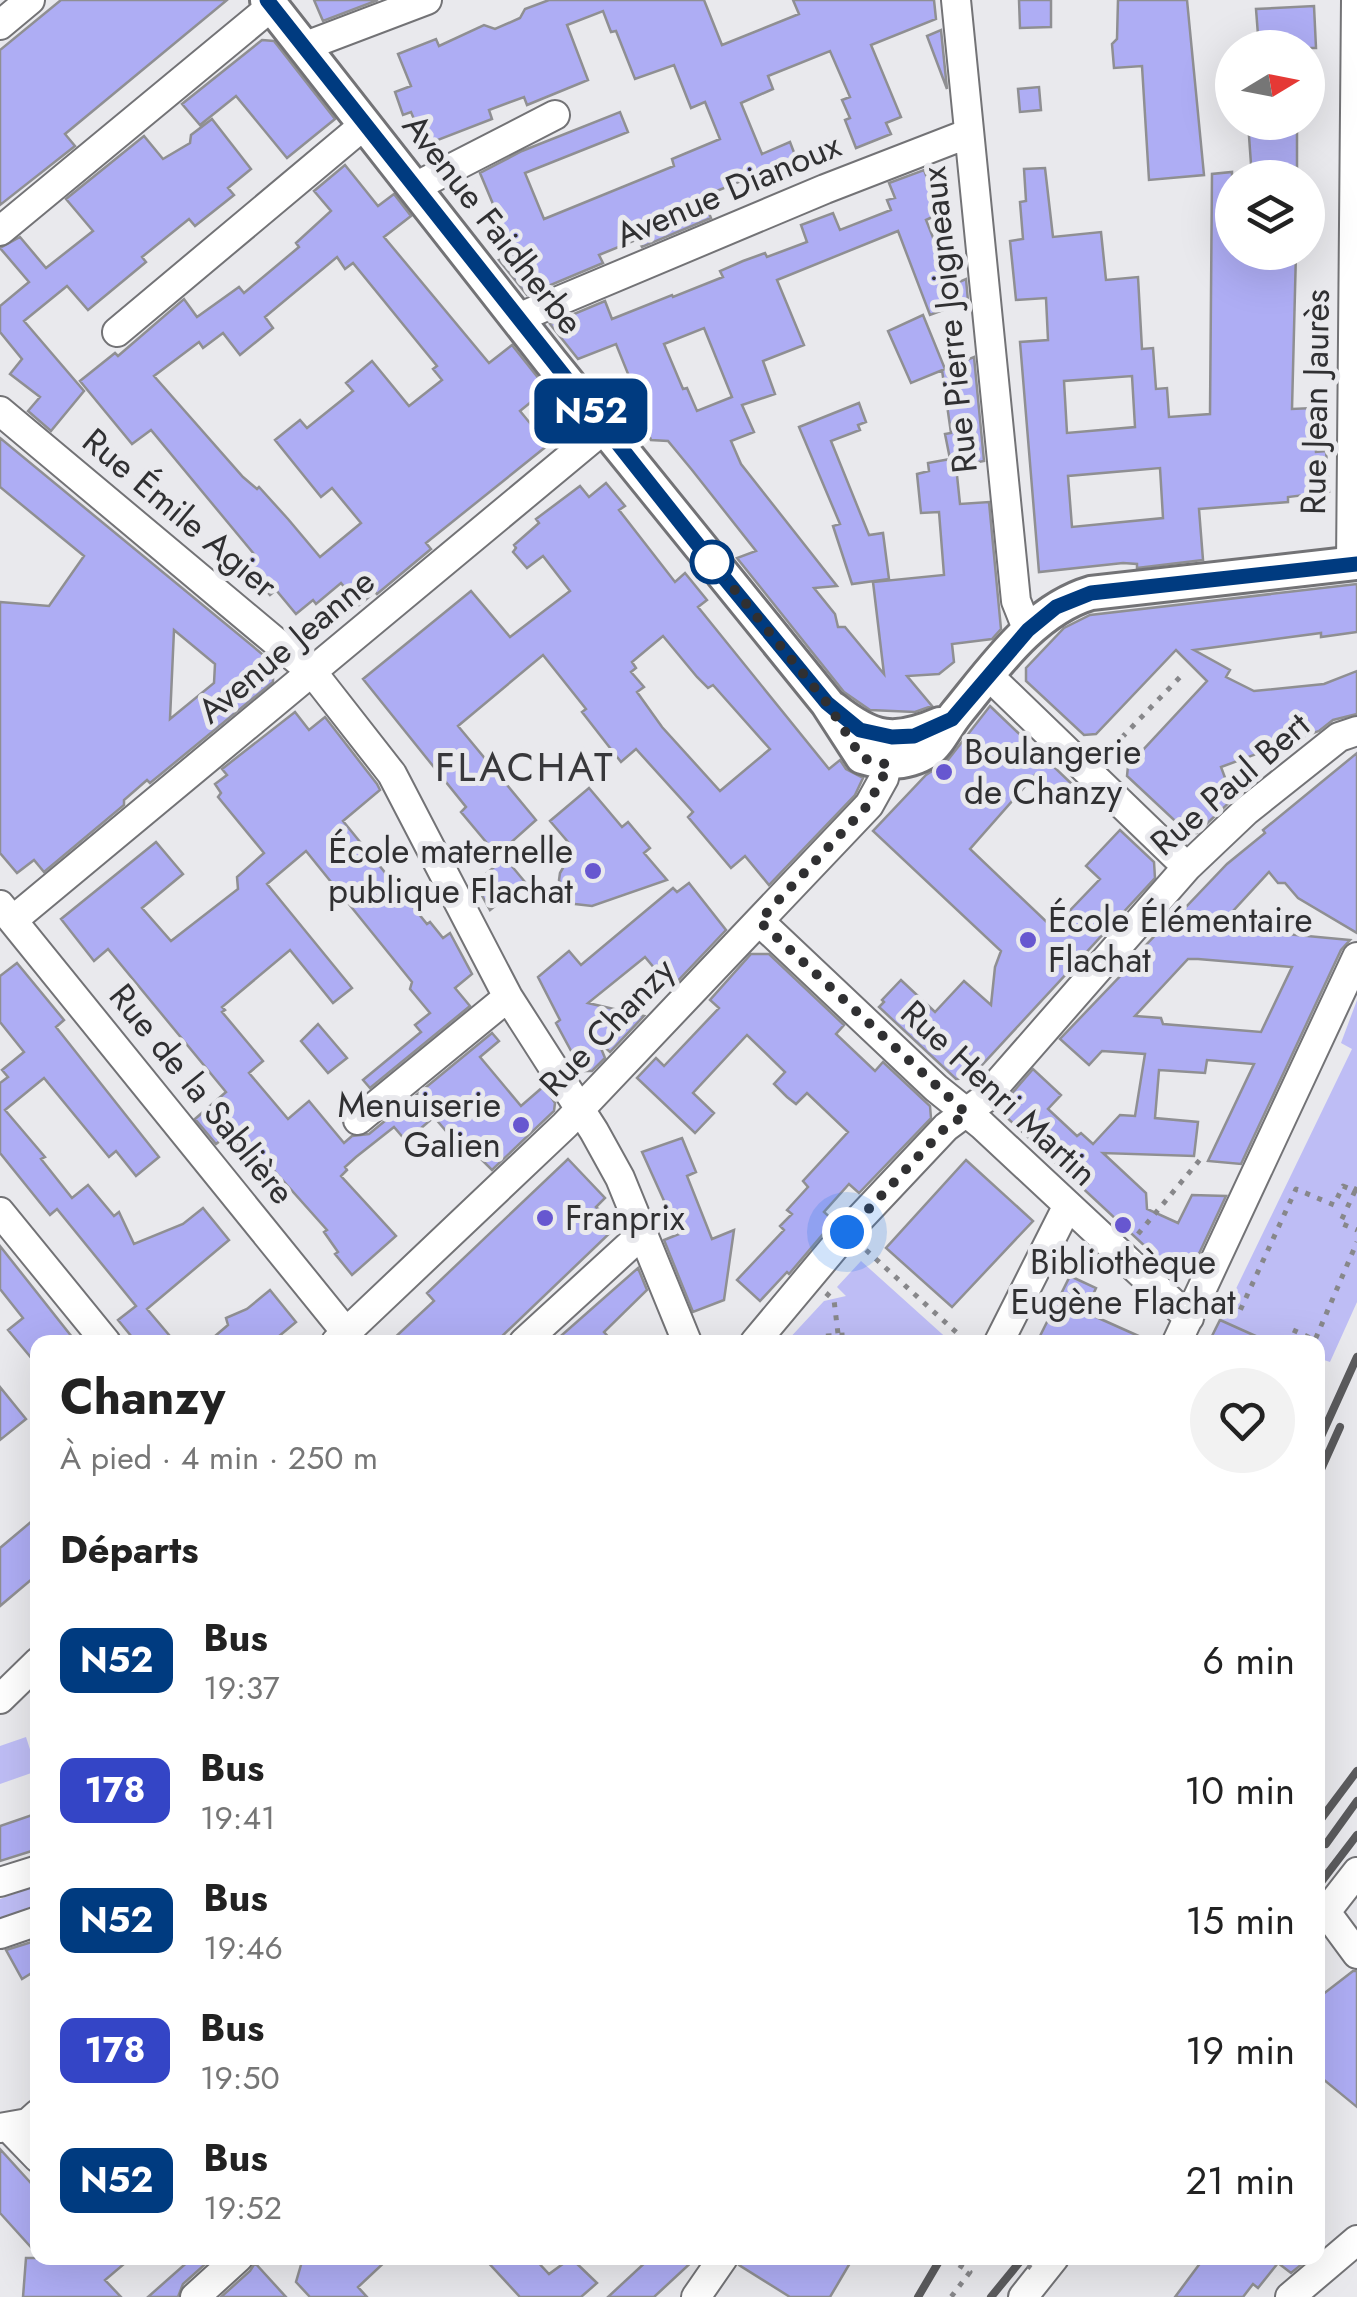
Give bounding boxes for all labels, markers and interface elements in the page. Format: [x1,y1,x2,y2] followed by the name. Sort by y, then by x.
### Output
[1215,30,1325,140] north arrow
[1215,30,1325,270] map controls
[391,103,595,345] street label: Avenue Faidherbe
[608,120,848,260] street label: Avenue Dianoux
[1215,160,1325,270] button: layers
[908,164,990,476] street label: Rue Pierre Joigneaux
[1288,289,1342,515] street label: Rue Jean Jaurès
[534,378,648,444] line badge: N52
[554,386,628,436] text: N52
[72,416,288,610] street label: Rue Émile Agier
[691,541,733,583] unlabelled marker
[187,557,385,735] street label: Avenue Jeanne
[1140,700,1321,867] street label: Rue Paul Bert
[964,727,1141,817] place label: Boulangerie de Chanzy
[435,738,615,796] district label: FLACHAT
[933,761,955,783] marker: Boulangerie de Chanzy
[328,826,574,916] place label: École maternelle publique Flachat
[582,860,604,882] marker: École maternelle publique Flachat
[1048,895,1313,985] place label: École Élémentaire Flachat
[1017,929,1039,951] marker: École Élémentaire Flachat
[528,946,687,1108] street label: Rue Chanzy
[97,973,307,1215] street label: Rue de la Sablière
[890,989,1108,1197] street label: Rue Henri Martin
[338,1080,501,1170] place label: Menuiserie Galien
[510,1114,532,1136] marker: Menuiserie Galien
[565,1193,685,1243] place label: Franprix
[534,1207,556,1229] marker: Franprix
[822,1207,872,1257] your location
[1112,1214,1134,1236] marker: Bibliothèque Eugène Flachat
[1010,1237,1236,1327] place label: Bibliothèque Eugène Flachat
[60,1363,225,1432] text: Chanzy
[1190,1368,1295,1473] button: heart
[60,1435,378,1481] text: À pied · 4 min · 250 m
[60,1522,199,1577] text: Départs
[203,1610,268,1665] text: Bus
[1202,1633,1295,1688] text: 6 min
[80,1635,153,1685] text: N52
[203,1665,280,1711] text: 19:37
[200,1740,264,1795] text: Bus
[1184,1763,1295,1818] text: 10 min
[85,1765,145,1815] text: 178
[200,1795,276,1841] text: 19:41
[203,1870,268,1925] text: Bus
[1186,1893,1295,1948] text: 15 min
[80,1895,153,1945] text: N52
[203,1925,283,1971] text: 19:46
[200,2000,264,2055] text: Bus
[1185,2023,1295,2078] text: 19 min
[85,2025,145,2075] text: 178
[200,2055,280,2101] text: 19:50
[203,2130,268,2185] text: Bus
[1185,2153,1295,2208] text: 21 min
[80,2155,153,2205] text: N52
[203,2185,282,2231] text: 19:52

